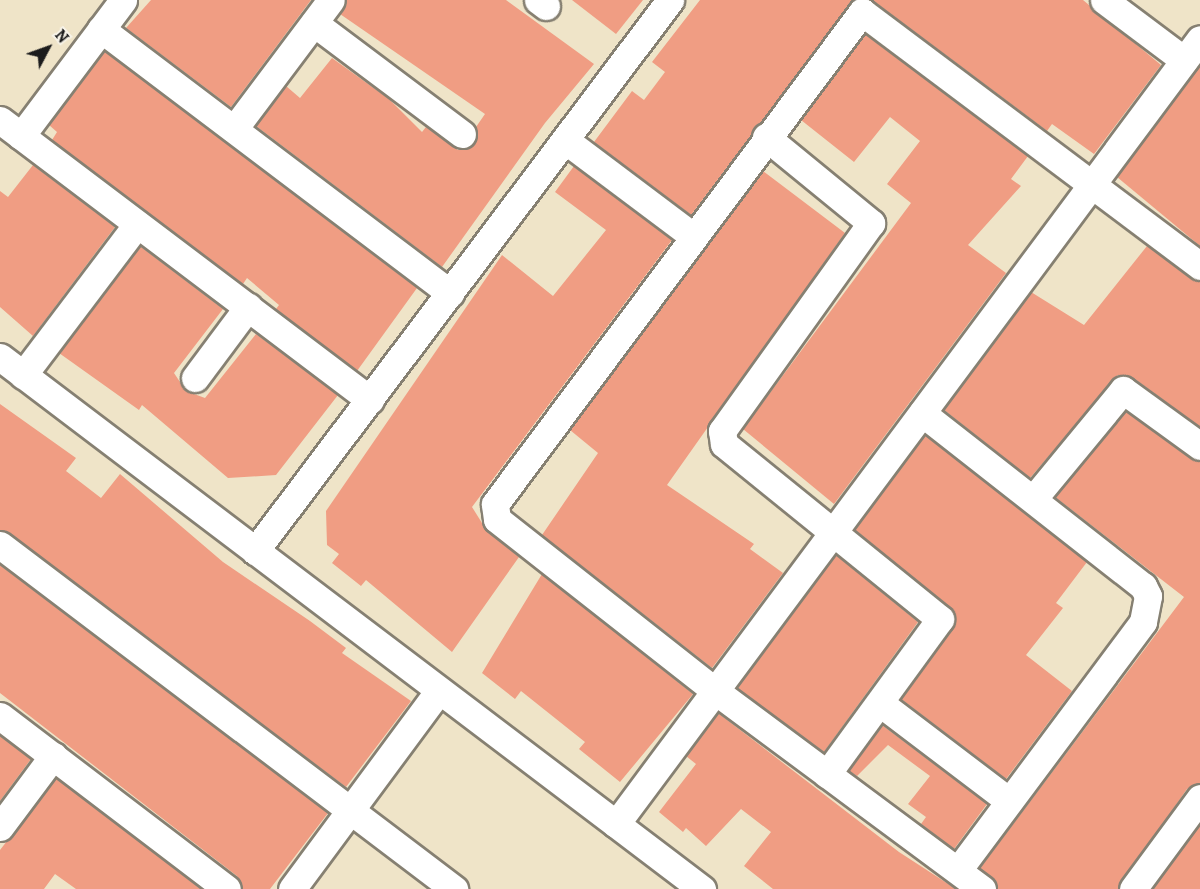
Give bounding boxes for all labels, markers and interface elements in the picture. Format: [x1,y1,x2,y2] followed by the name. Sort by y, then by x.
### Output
[18,18,78,78] north arrow
[49,25,74,48] text: N

